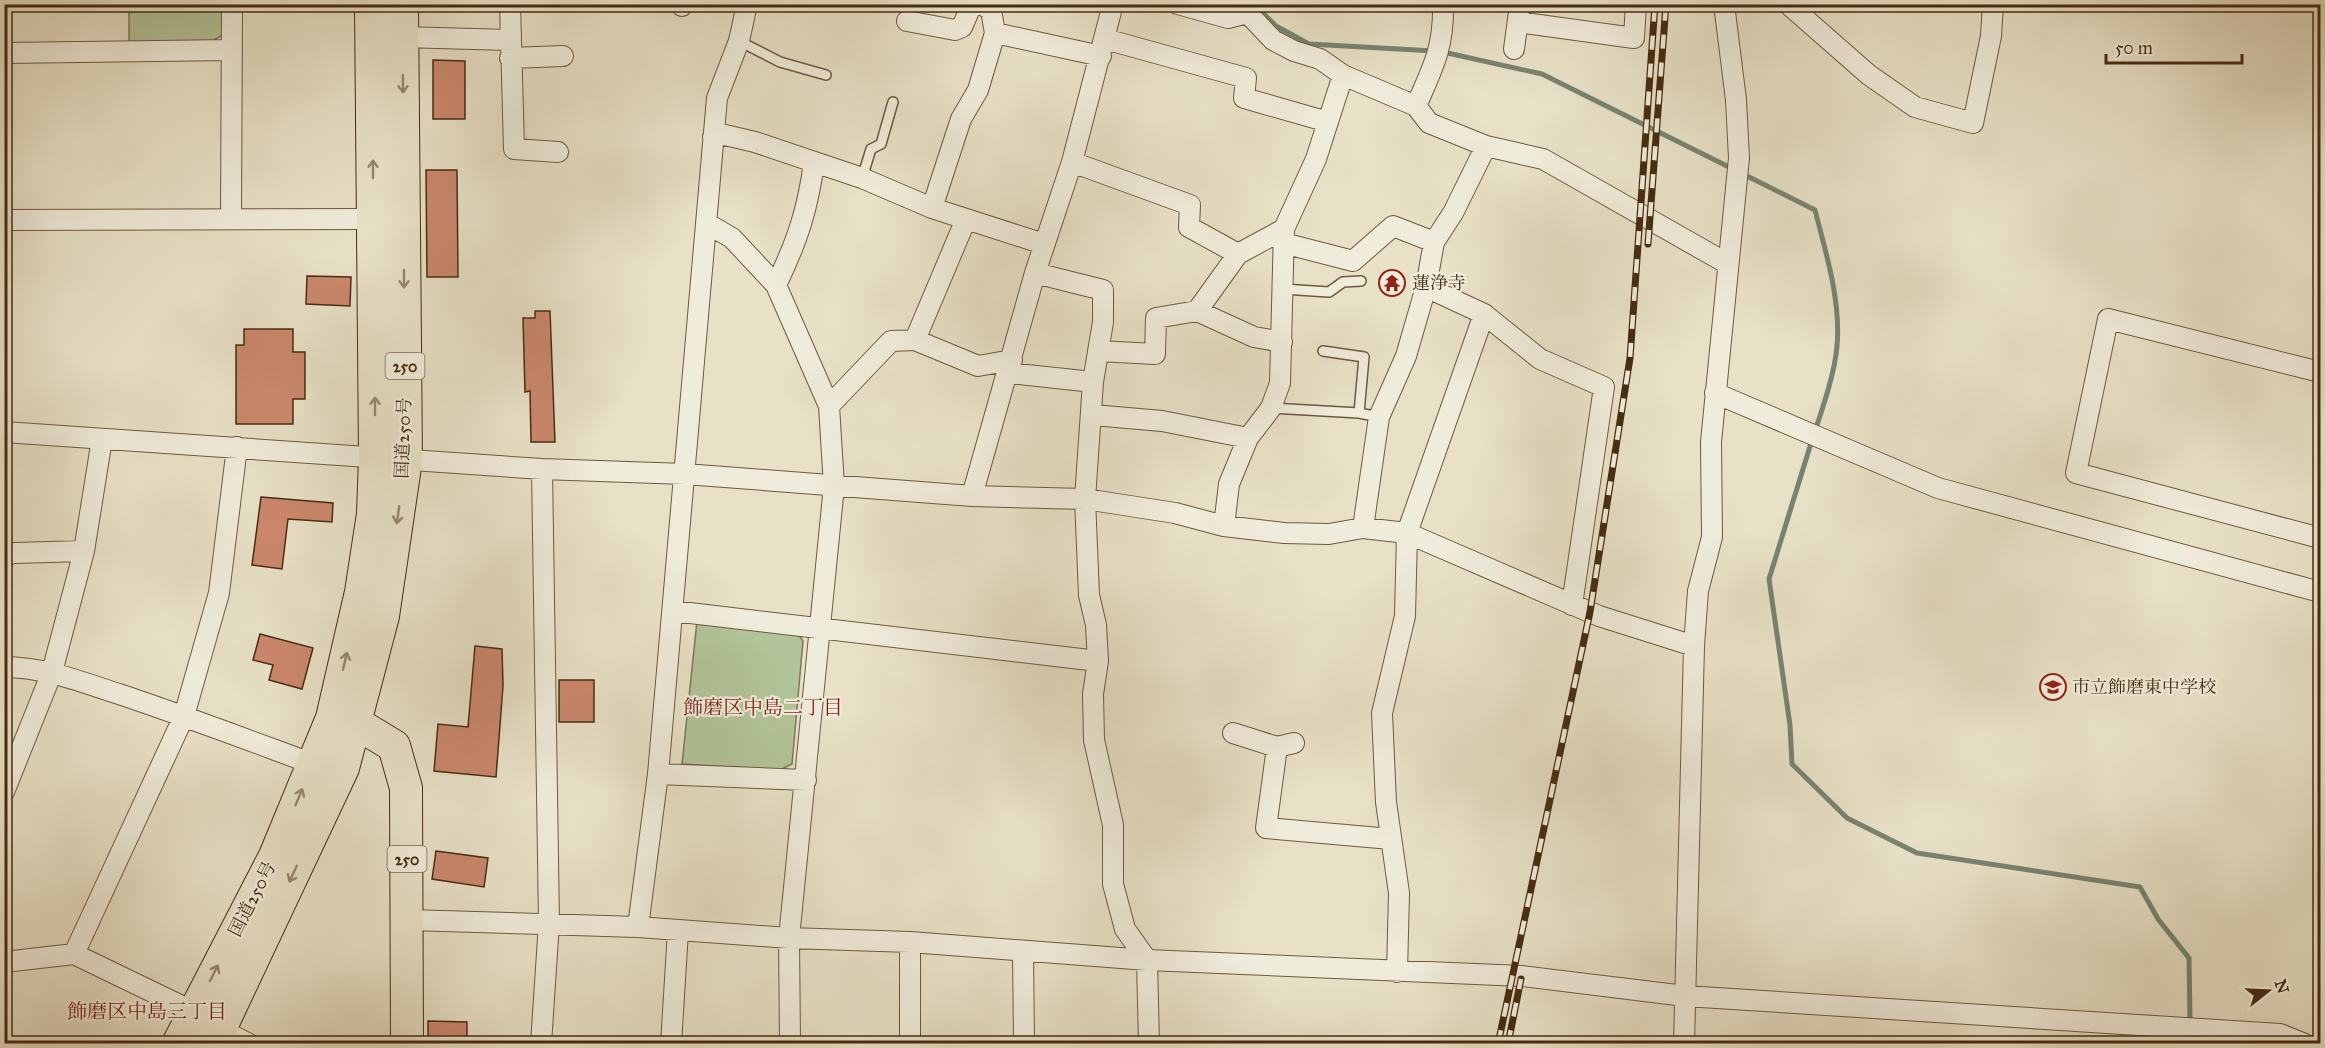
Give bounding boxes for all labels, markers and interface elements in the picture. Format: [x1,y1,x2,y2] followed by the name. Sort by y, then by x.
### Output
[2106,27,2242,65] scale bar
[2115,37,2153,59] text: 50 m
[397,73,409,93] one-way arrow
[367,159,378,179] one-way arrow
[398,268,410,288] one-way arrow
[1377,268,1407,298] temple icon: 蓮浄寺
[1412,272,1466,294] place label: 蓮浄寺
[386,353,424,379] road number: 250
[369,396,380,416] one-way arrow
[391,397,415,479] street label: 国道250号
[392,505,403,525] one-way arrow
[340,652,351,671] one-way arrow
[2038,672,2068,702] school or university icon: 市立飾磨東中学校
[2072,676,2216,698] place label: 市立飾磨東中学校
[683,695,843,719] district label: 飾磨区中島二丁目
[294,789,305,807] one-way arrow
[388,846,426,872] road number: 250
[224,858,280,940] street label: 国道250号
[287,864,299,882] one-way arrow
[2238,961,2298,1021] north arrow
[208,965,220,982] one-way arrow
[2271,977,2293,996] text: N
[67,999,227,1023] district label: 飾磨区中島三丁目

